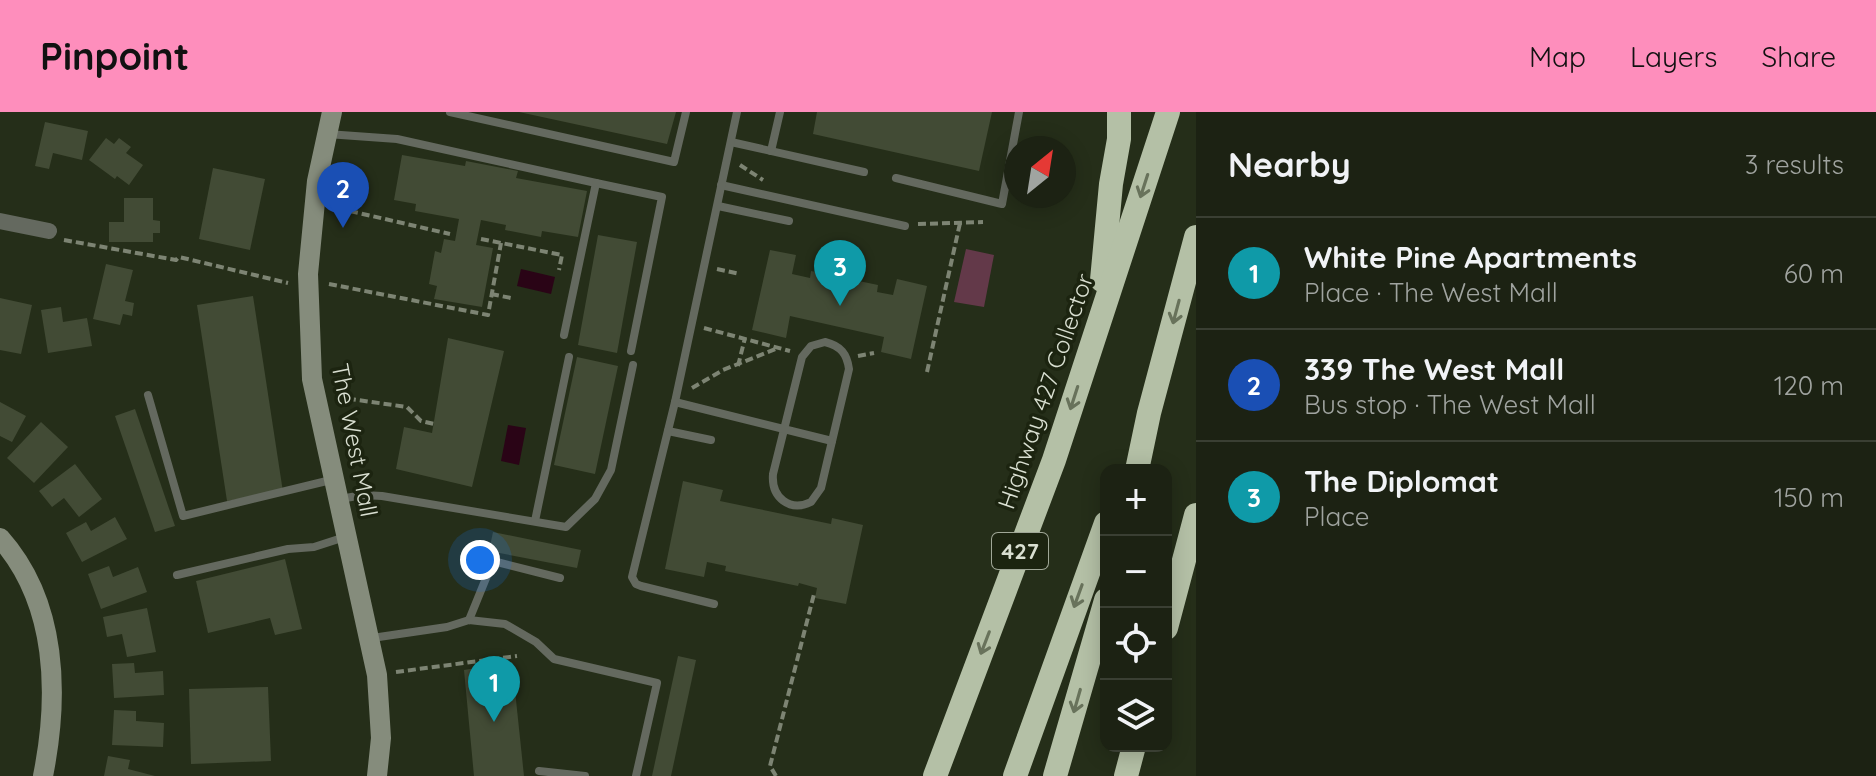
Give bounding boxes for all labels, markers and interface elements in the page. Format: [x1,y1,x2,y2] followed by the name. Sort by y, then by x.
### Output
[40,32,189,80] text: Pinpoint
[1529,39,1586,74] text: Map
[1630,39,1717,74] text: Layers
[1761,39,1836,74] text: Share
[1004,136,1076,208] north arrow
[1228,143,1351,186] text: Nearby
[1745,148,1844,181] text: 3 results
[317,162,369,228] pin: 2
[1136,173,1150,198] one-way arrow
[1304,238,1637,276] text: White Pine Apartments
[814,240,866,306] pin: 3
[1249,257,1259,290] text: 1
[1784,257,1844,290] text: 60 m
[991,269,1099,513] street label: Highway 427 Collector
[1304,276,1558,309] text: Place · The West Mall
[1168,298,1183,324] one-way arrow
[1304,350,1564,388] text: 339 The West Mall
[325,361,385,519] street label: The West Mall
[1247,369,1261,402] text: 2
[1774,369,1844,402] text: 120 m
[1066,386,1081,411] one-way arrow
[1304,388,1596,421] text: Bus stop · The West Mall
[1304,462,1499,500] text: The Diplomat
[1100,464,1172,752] map controls
[1100,464,1172,536] button: +
[1247,481,1261,514] text: 3
[1774,481,1844,514] text: 150 m
[1304,500,1369,533] text: Place
[992,533,1048,569] road number: 427
[1100,536,1172,608] button: −
[460,540,500,580] your location
[1070,583,1084,608] one-way arrow
[1100,608,1172,680] button: locate
[977,630,992,655] one-way arrow
[468,656,520,722] pin: 1
[1100,680,1172,752] button: layers
[1069,688,1084,714] one-way arrow

